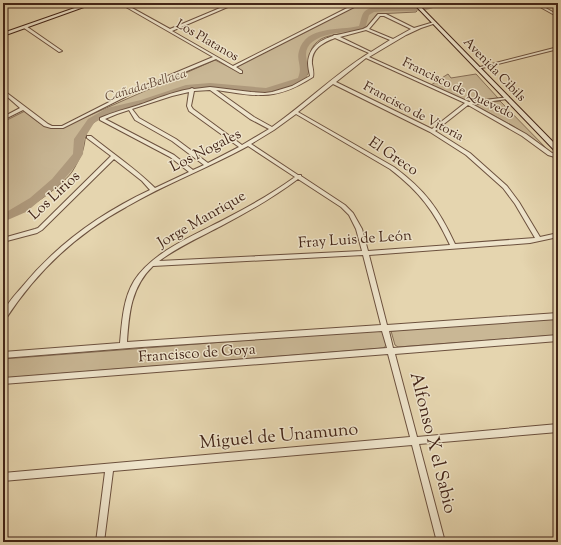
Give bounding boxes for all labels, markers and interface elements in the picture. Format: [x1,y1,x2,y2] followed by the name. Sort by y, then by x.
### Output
[172,16,242,66] street label: Los Platanos
[459,34,529,106] street label: Avenida Cibils
[399,54,517,124] street label: Francisco de Quevedo
[103,65,189,107] water label: Cañada Bellaca
[360,78,466,146] street label: Francisco de Vitoria
[167,124,245,178] street label: Los Nogales
[364,133,422,181] street label: El Greco
[25,167,85,225] street label: Los Lirios
[153,186,250,254] street label: Jorge Manrique
[298,226,413,254] street label: Fray Luis de León
[138,339,256,369] street label: Francisco de Goya
[402,370,462,517] street label: Alfonso X el Sabio
[199,417,360,457] street label: Miguel de Unamuno

